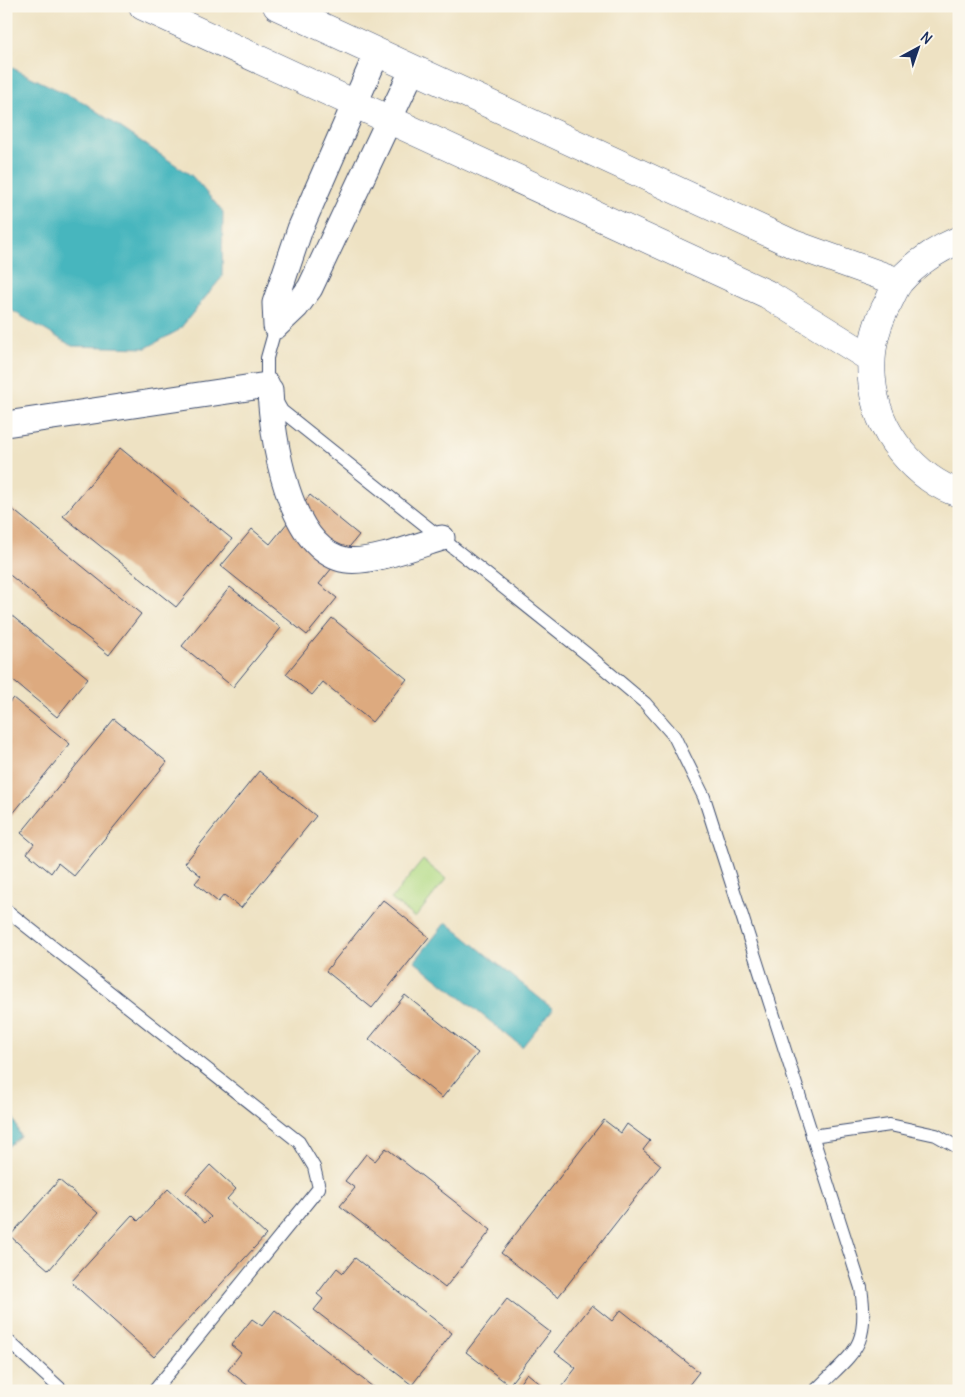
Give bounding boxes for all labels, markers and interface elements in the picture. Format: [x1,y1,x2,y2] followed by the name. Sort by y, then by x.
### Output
[892,22,942,72] north arrow
[917,28,936,48] text: N

